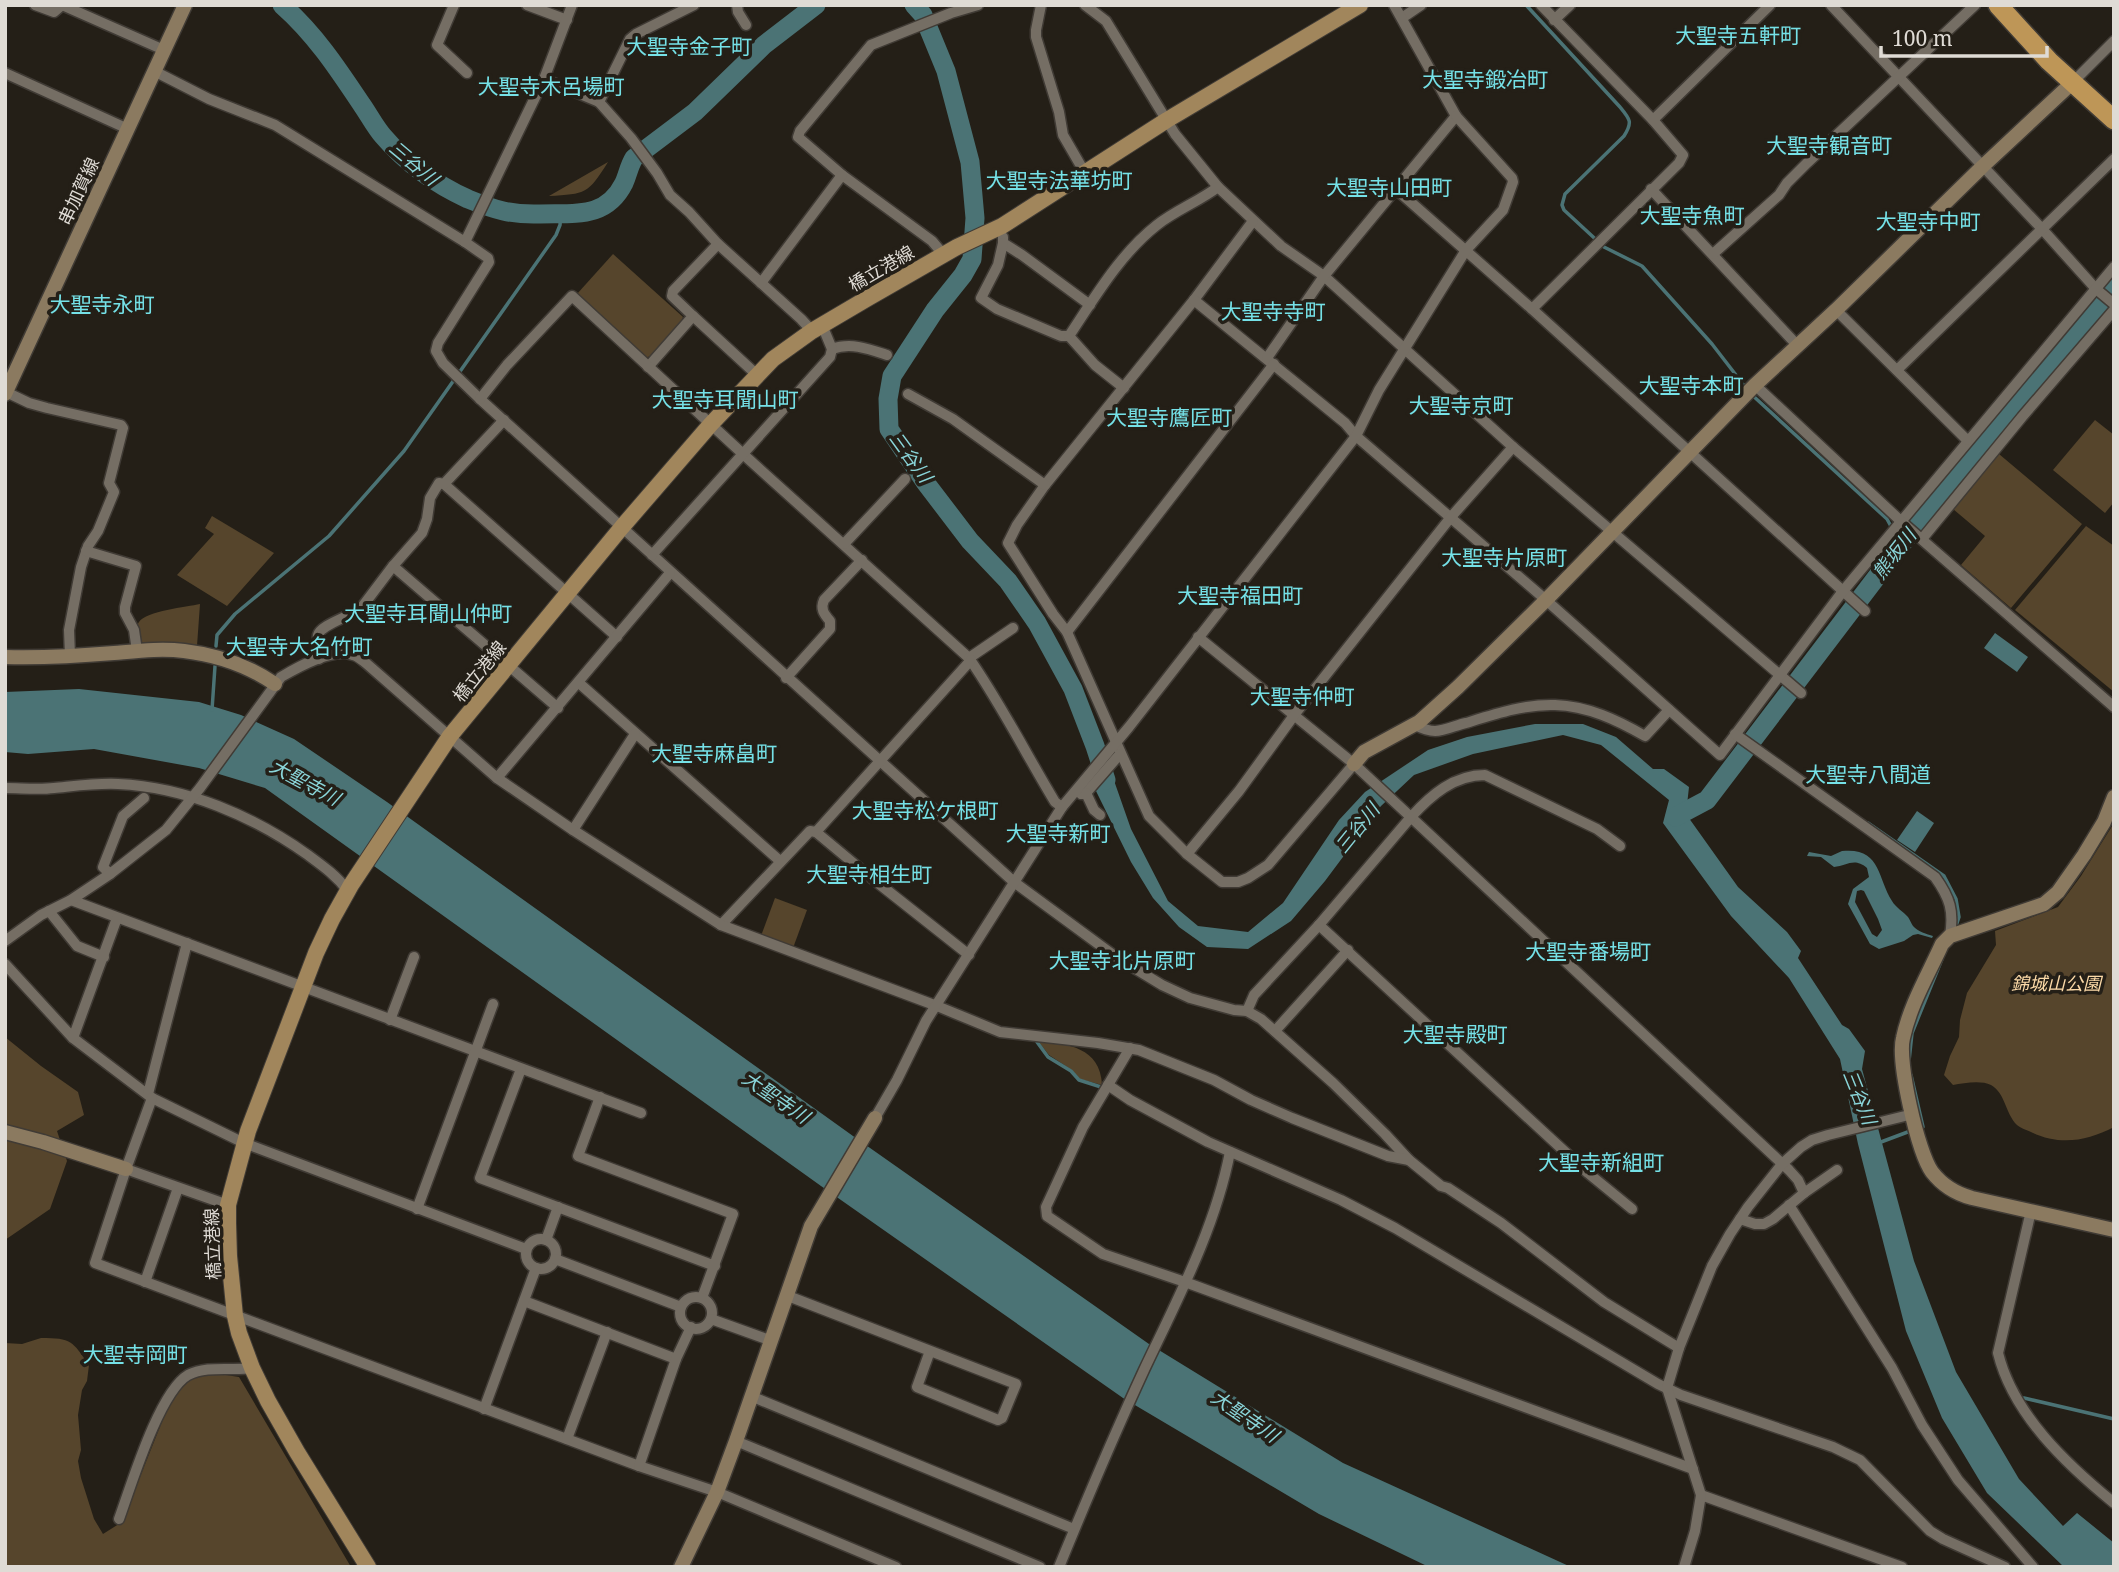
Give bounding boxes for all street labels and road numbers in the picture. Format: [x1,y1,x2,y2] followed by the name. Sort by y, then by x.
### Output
[52,153,104,229] street label: 串加賀線
[844,240,918,296] street label: 橋立港線
[447,635,511,707] street label: 橋立港線
[199,1208,225,1280] street label: 橋立港線

